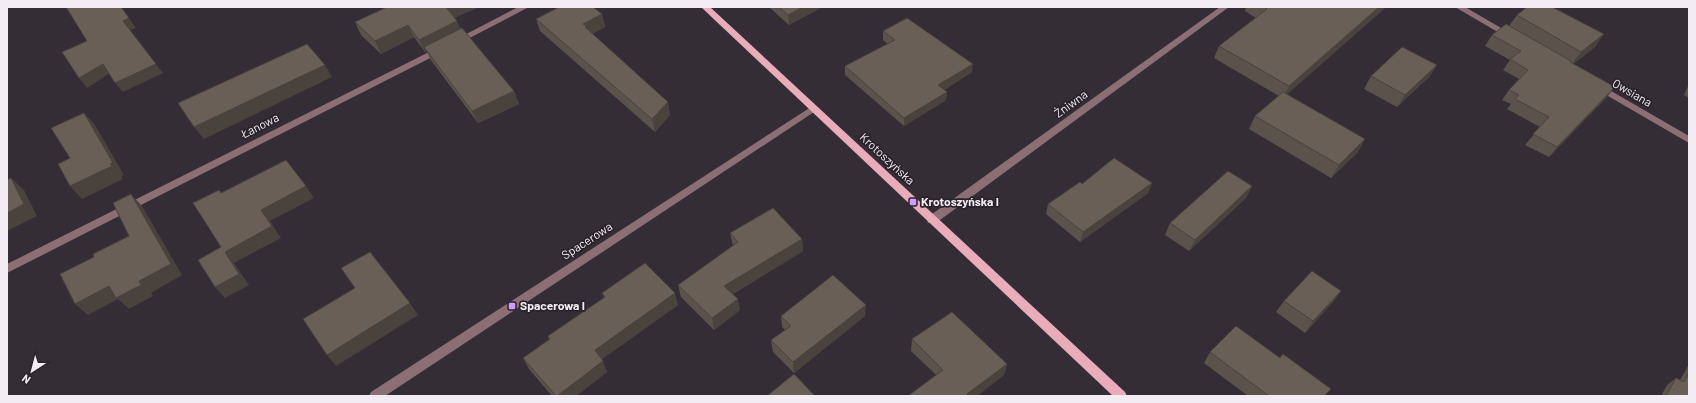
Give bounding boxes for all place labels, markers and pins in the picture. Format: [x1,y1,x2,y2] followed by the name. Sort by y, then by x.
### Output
[921,194,999,208] place label: Krotoszyńska I
[908,197,918,207] marker: Krotoszyńska I
[520,298,585,312] place label: Spacerowa I
[507,301,517,311] marker: Spacerowa I

